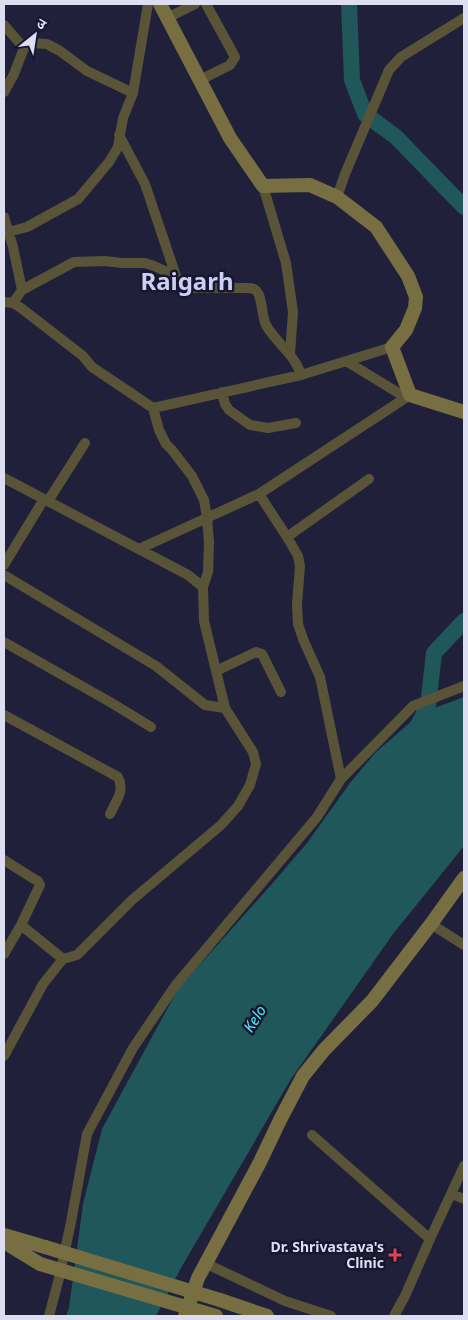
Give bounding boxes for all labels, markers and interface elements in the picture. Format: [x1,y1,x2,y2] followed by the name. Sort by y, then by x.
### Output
[10,10,60,60] north arrow
[33,13,51,34] text: उ
[140,264,234,297] district label: Raigarh
[238,1001,270,1036] water label: Kelo
[270,1237,384,1272] place label: Dr. Shrivastava's Clinic
[388,1248,402,1262] marker: Dr. Shrivastava's Clinic

